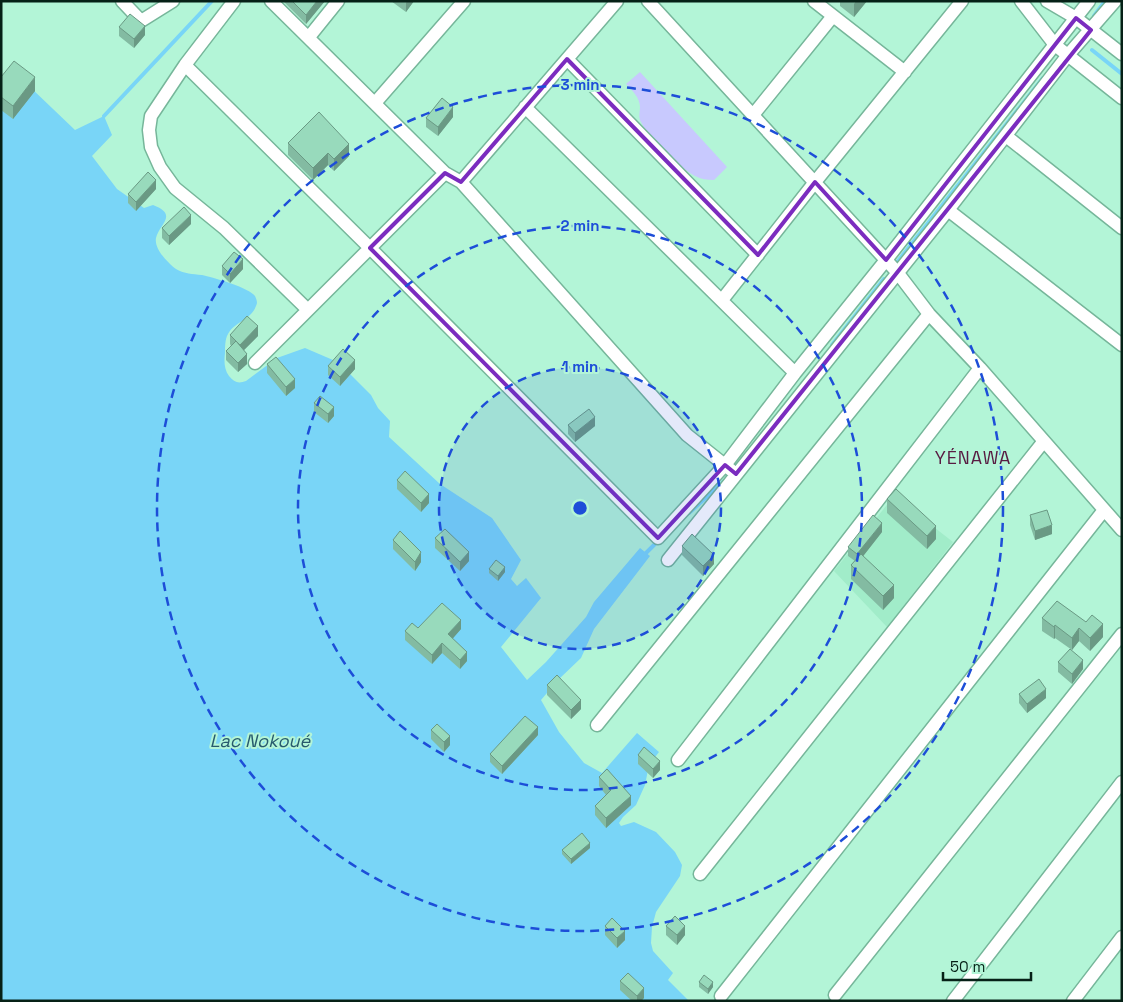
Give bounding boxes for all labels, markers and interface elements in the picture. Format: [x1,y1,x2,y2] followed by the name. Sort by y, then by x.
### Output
[561,75,599,94] text: 3 min
[561,216,599,235] text: 2 min
[562,357,598,376] text: 1 min
[935,446,1011,469] district label: YÉNAWA
[571,499,589,517] centre of rings
[210,729,312,752] water label: Lac Nokoué
[943,950,1030,982] scale bar
[950,957,985,976] text: 50 m

